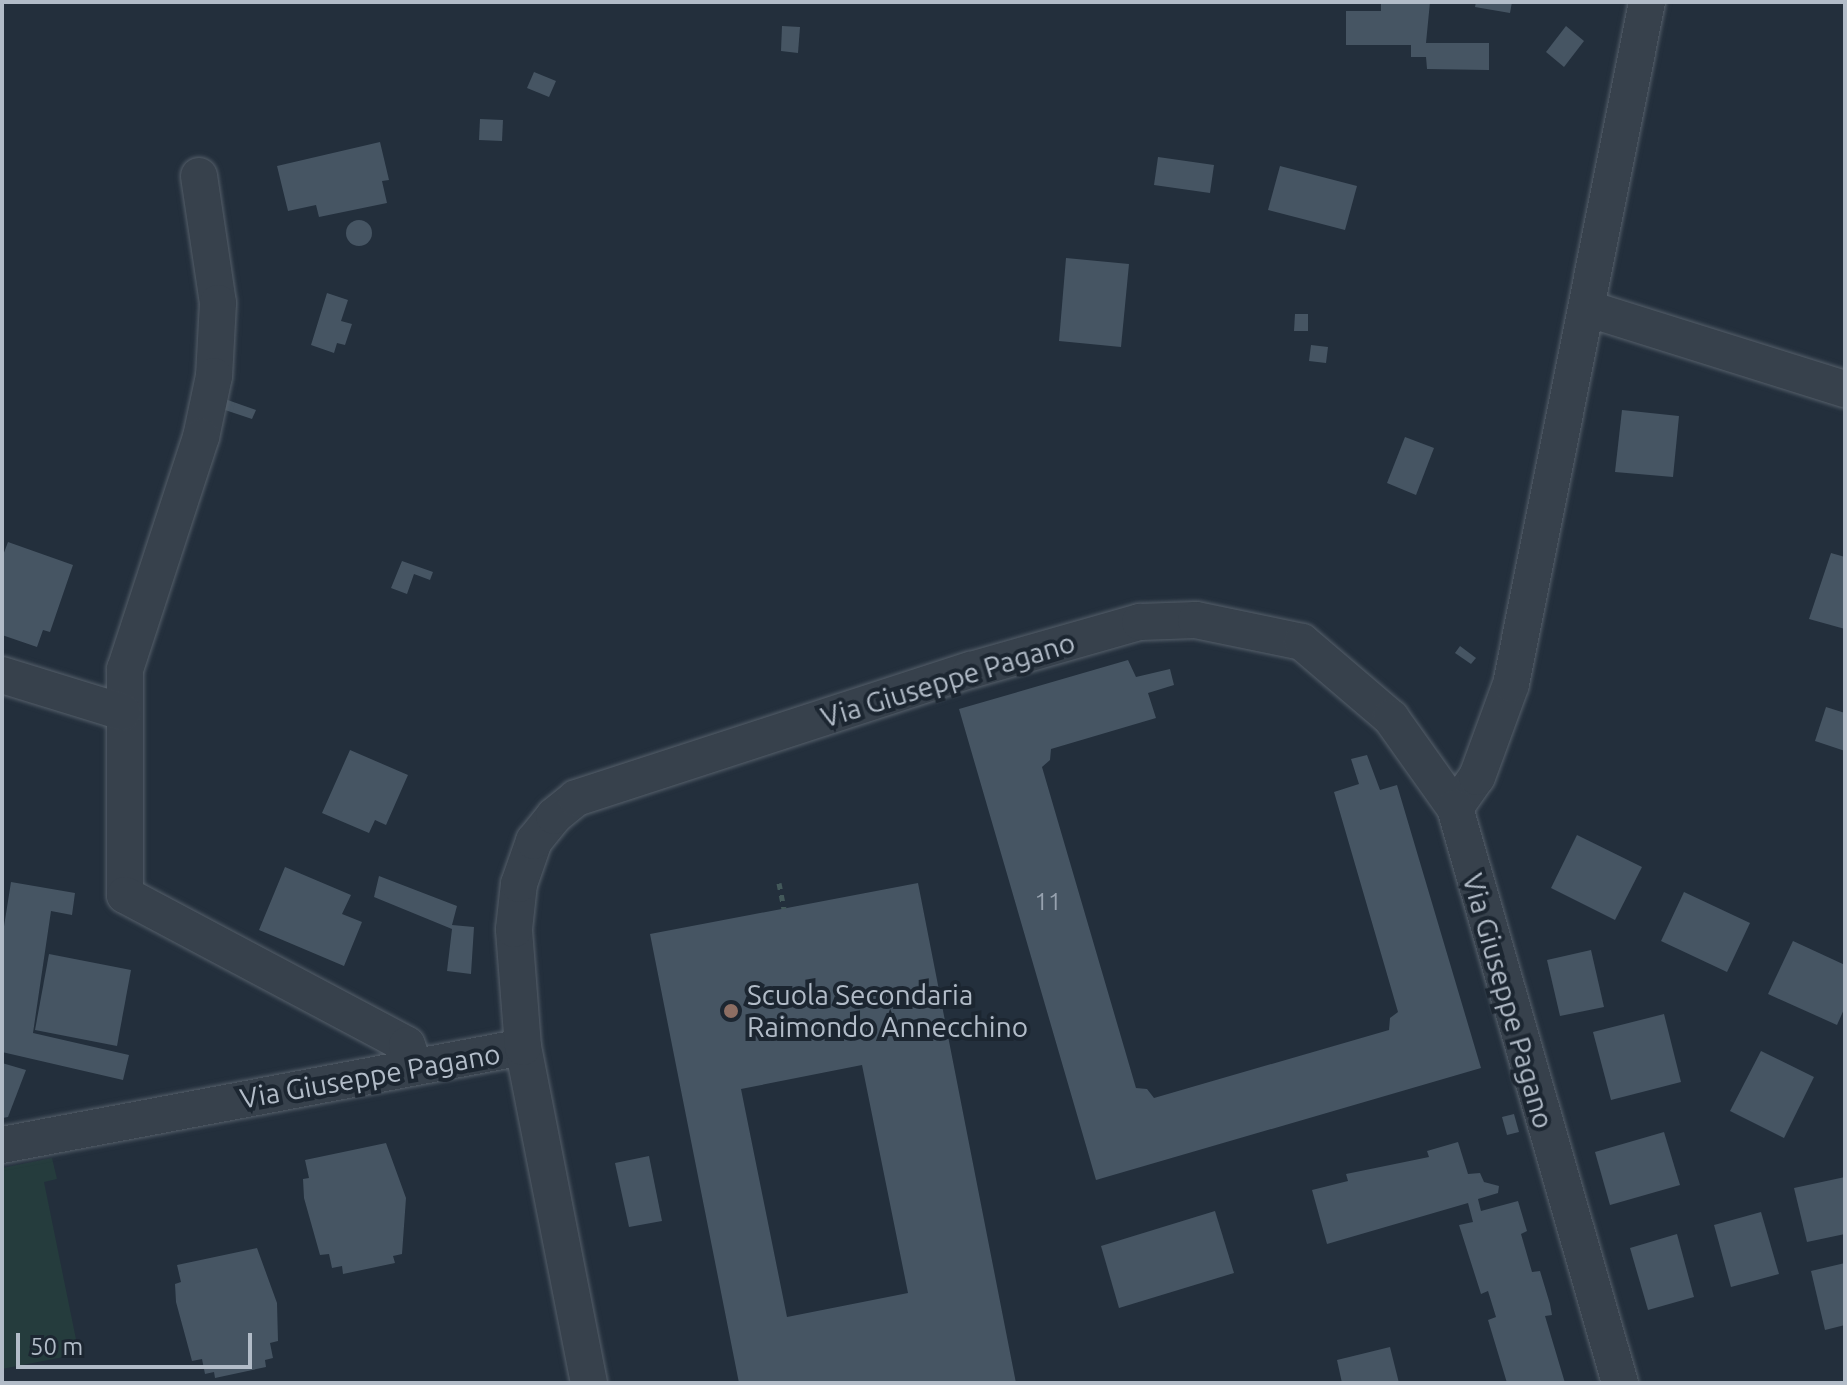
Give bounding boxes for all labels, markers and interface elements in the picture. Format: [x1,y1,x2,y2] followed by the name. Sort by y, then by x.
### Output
[817,625,1079,735] street label: Via Giuseppe Pagano
[1456,870,1560,1132] street label: Via Giuseppe Pagano
[1034,888,1062,916] house number: 11
[747,978,1028,1044] place label: Scuola Secondaria Raimondo Annecchino
[722,1002,740,1020] marker: Scuola Secondaria Raimondo Annecchino
[237,1037,503,1115] street label: Via Giuseppe Pagano
[20,1317,256,1367] scale bar
[30,1333,83,1360] text: 50 m

